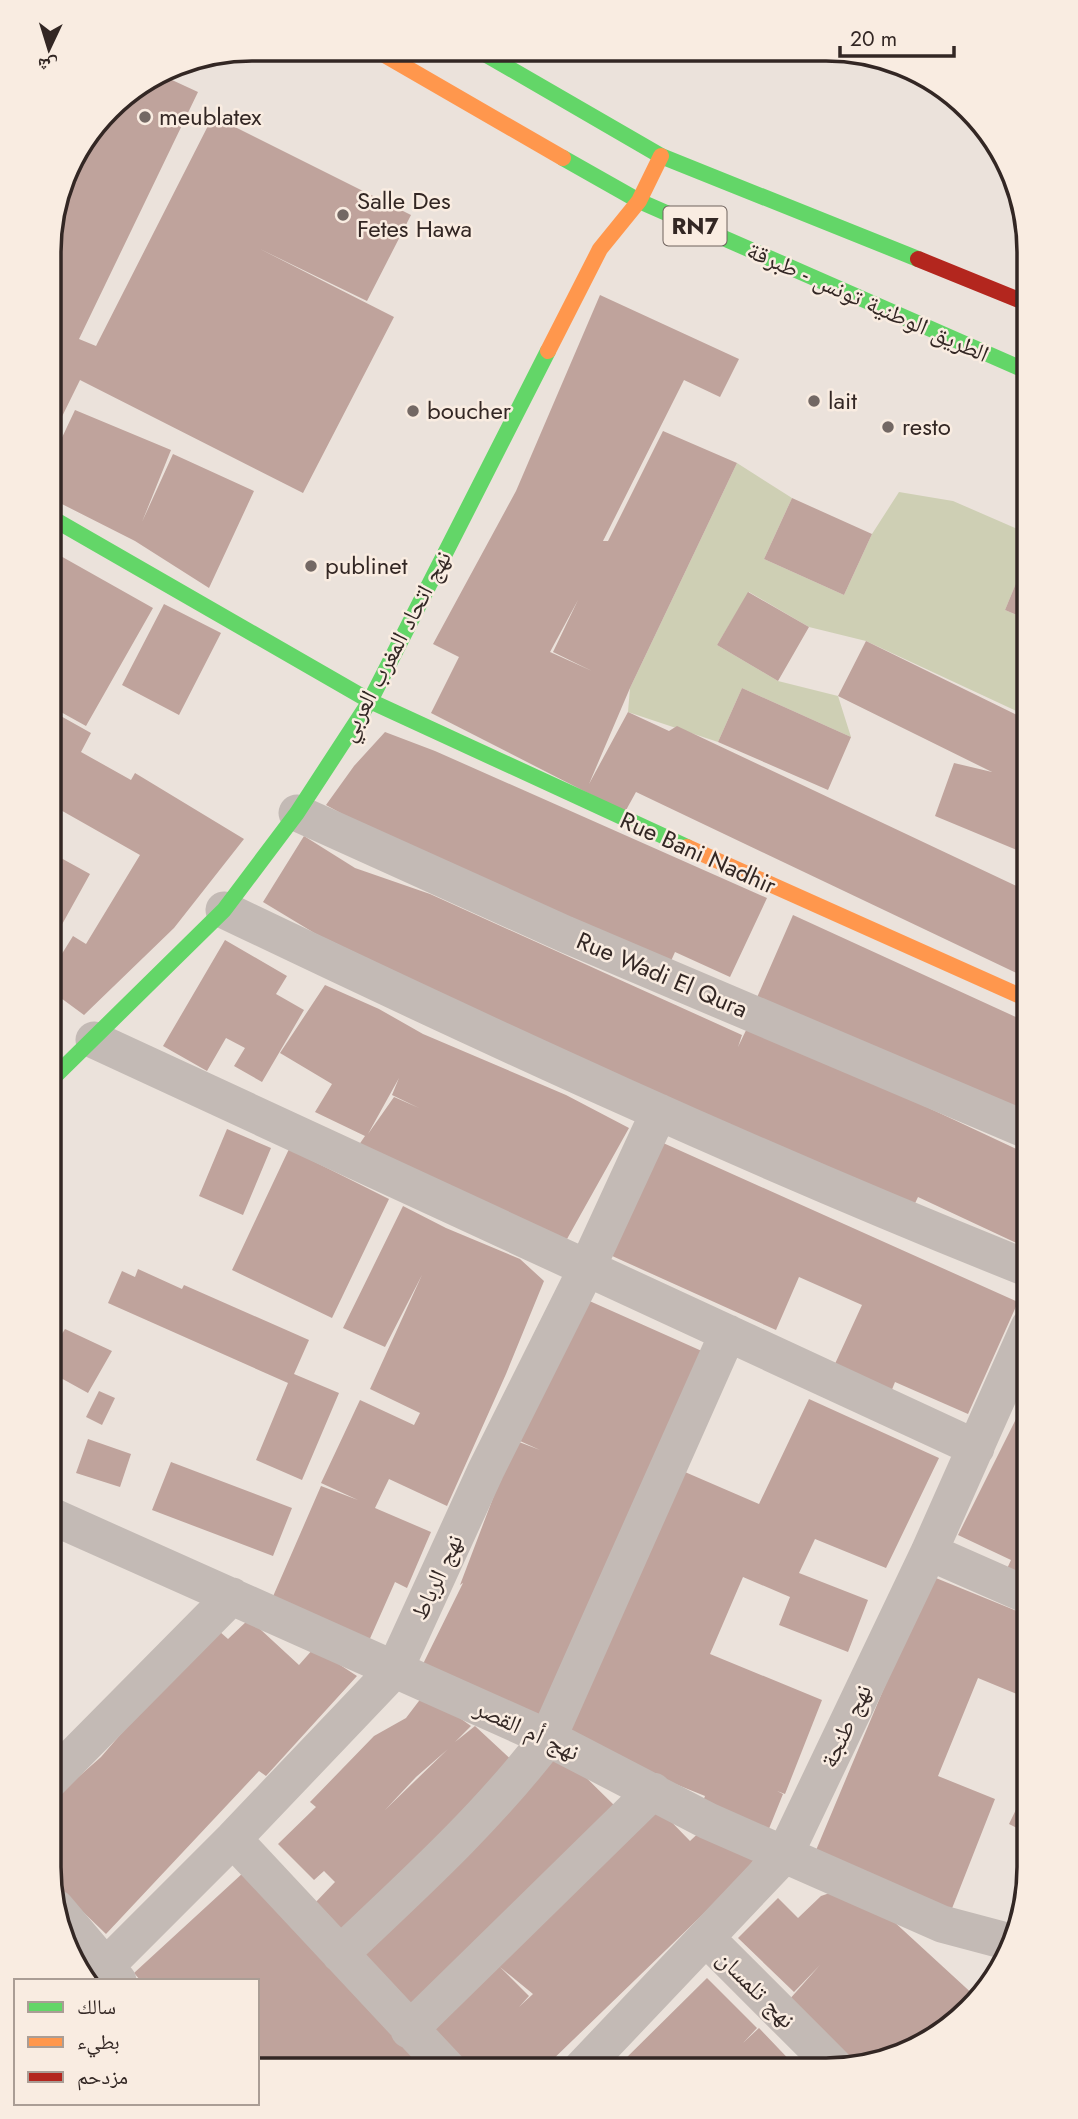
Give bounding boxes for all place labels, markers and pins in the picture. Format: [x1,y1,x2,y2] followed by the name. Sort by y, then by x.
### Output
[159,99,262,134] place label: meublatex
[137,109,153,125] marker: meublatex
[357,183,472,246] place label: Salle Des Fetes Hawa
[335,207,351,223] marker: Salle Des Fetes Hawa
[828,383,857,418] place label: lait
[427,393,512,428] place label: boucher
[806,393,822,409] marker: lait
[405,403,421,419] marker: boucher
[902,409,951,444] place label: resto
[880,419,896,435] marker: resto
[325,548,408,583] place label: publinet
[303,558,319,574] marker: publinet

